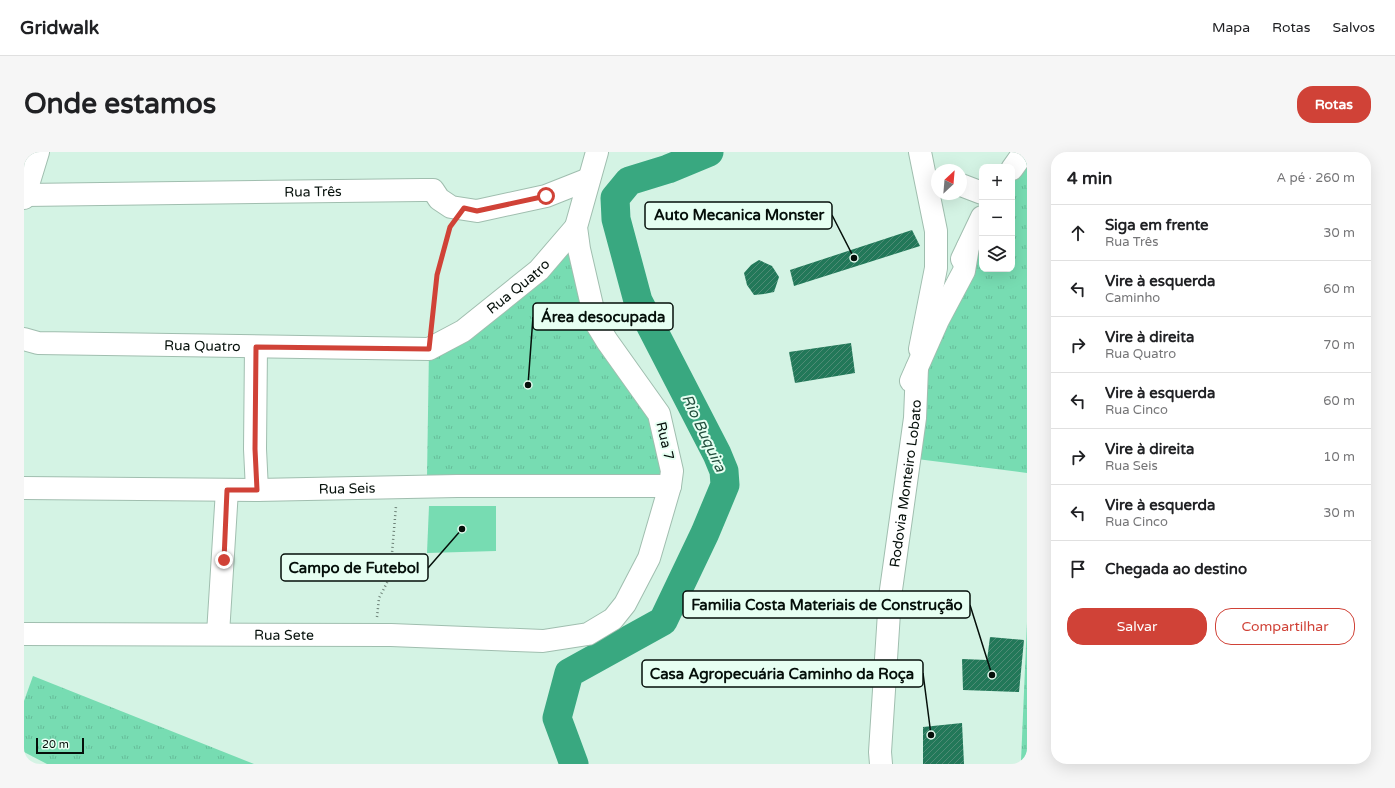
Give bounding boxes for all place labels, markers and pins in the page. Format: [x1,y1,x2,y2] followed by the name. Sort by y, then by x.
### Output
[645,202,832,229] callout: Auto Mecanica Monster
[533,303,673,330] callout: Área desocupada
[281,554,428,581] callout: Campo de Futebol
[683,591,970,618] callout: Familia Costa Materiais de Construção
[642,660,923,687] callout: Casa Agropecuária Caminho da Roça

